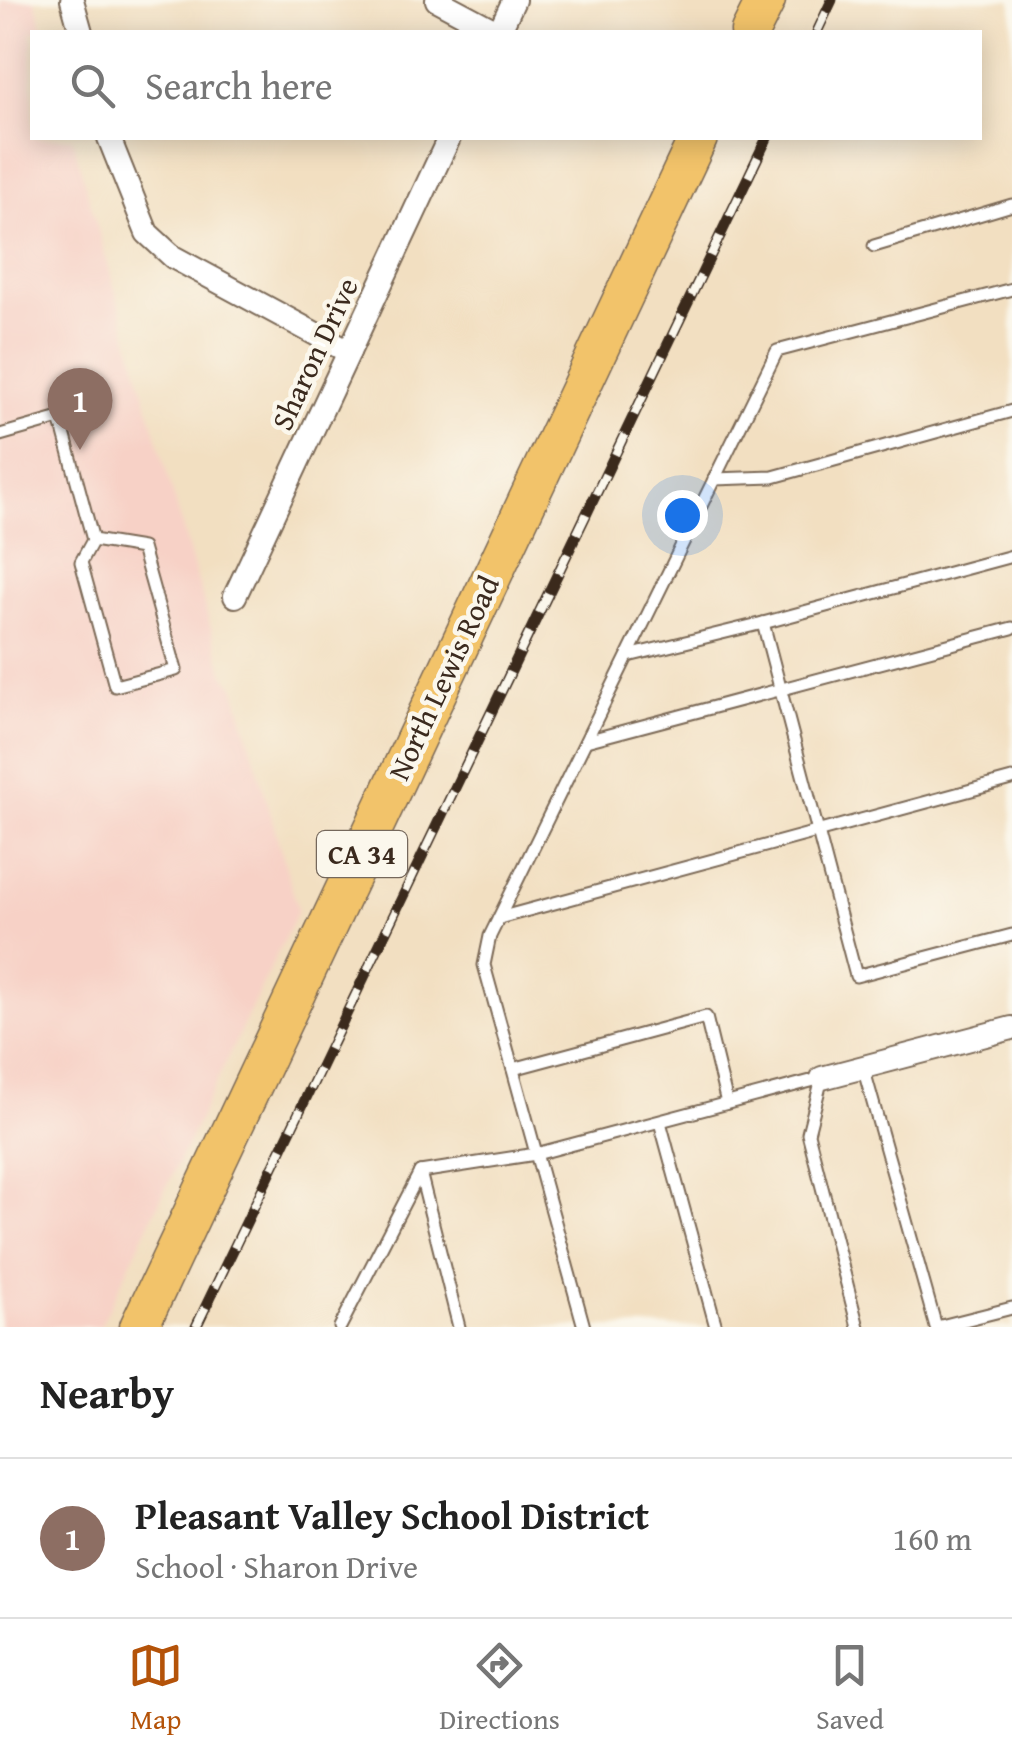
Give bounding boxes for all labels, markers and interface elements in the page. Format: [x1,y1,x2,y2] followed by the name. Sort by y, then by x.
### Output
[30,30,982,140] search box
[145,57,333,113] text: Search here
[65,58,120,113] icon: search
[260,270,369,437] street label: Sharon Drive
[48,368,112,450] pin: 1
[657,490,708,541] your location
[376,568,510,787] street label: North Lewis Road
[317,831,407,877] road number: CA 34
[40,1362,174,1423] text: Nearby
[135,1487,649,1543] text: Pleasant Valley School District
[64,1515,81,1562] text: 1
[893,1515,972,1562] text: 160 m
[135,1543,418,1590] text: School · Sharon Drive
[128,1638,183,1739] tab: Map
[439,1638,560,1739] tab: Directions
[816,1638,884,1739] tab: Saved

